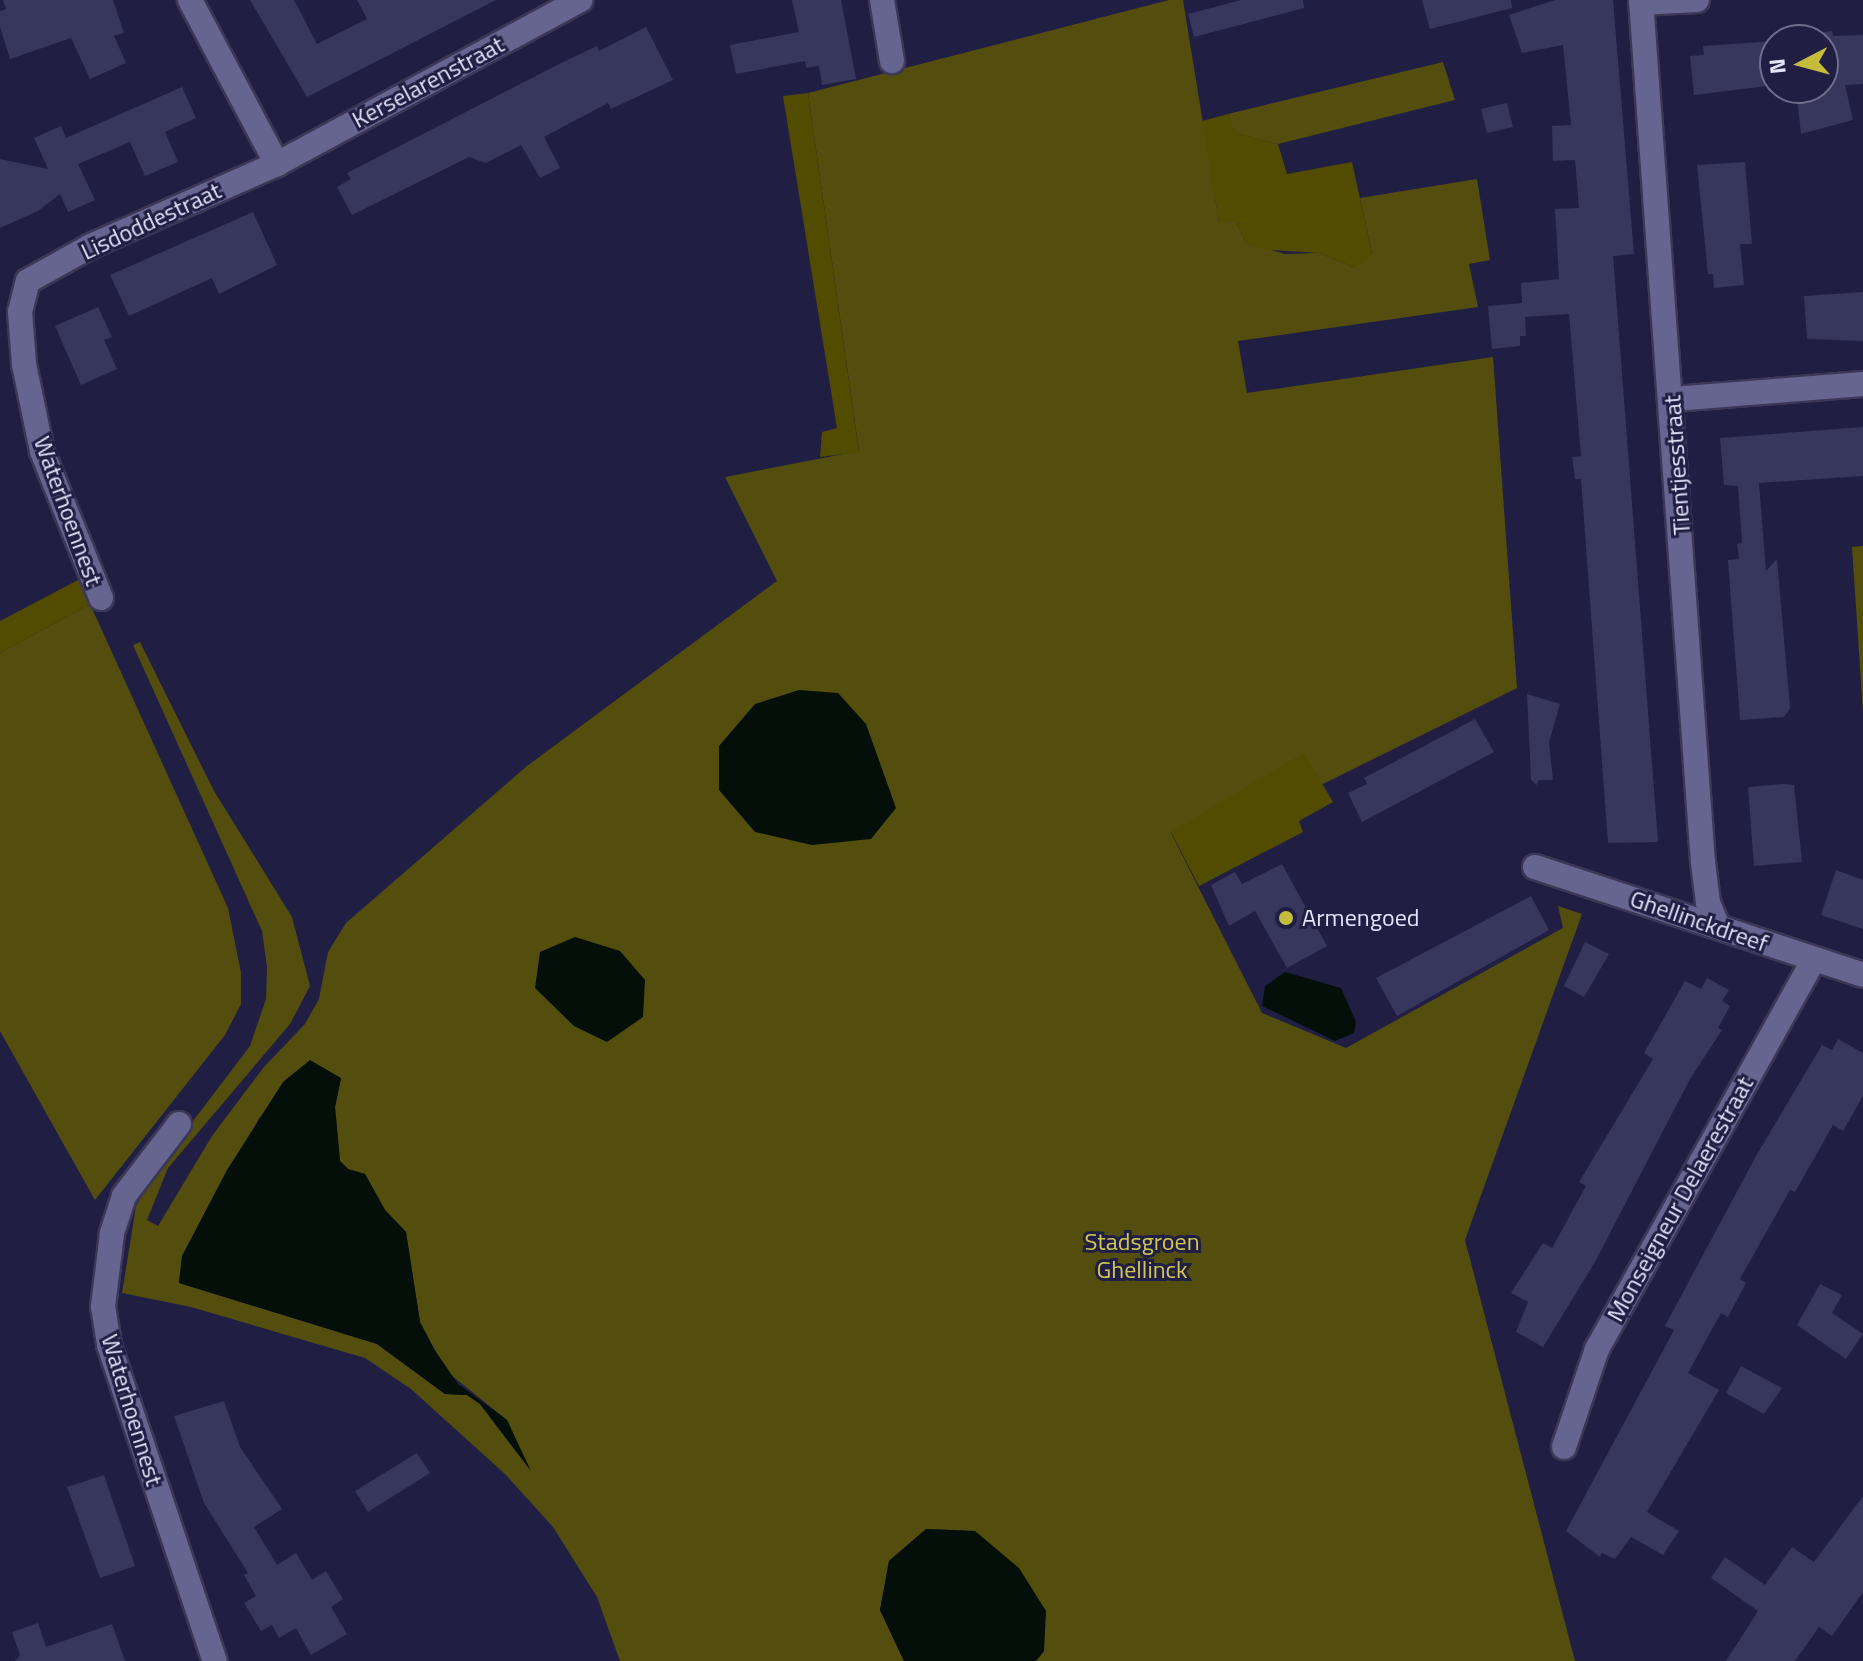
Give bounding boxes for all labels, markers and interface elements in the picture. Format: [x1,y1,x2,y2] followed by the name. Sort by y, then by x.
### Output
[1759,24,1839,104] north arrow
[347,30,509,134] street label: Kerselarenstraat
[1759,57,1795,76] text: N
[76,176,226,266] street label: Lisdoddestraat
[1658,394,1696,536] street label: Tientjesstraat
[28,432,108,590] street label: Waterhoennest
[1626,884,1772,958] street label: Ghellinckdreef
[1302,904,1420,932] place label: Armengoed
[1277,909,1295,927] marker: Armengoed
[1601,1071,1759,1327] street label: Monseigneur Delaerestraat
[1084,1228,1200,1284] park label: Stadsgroen Ghellinck
[95,1331,169,1489] street label: Waterhoennest

